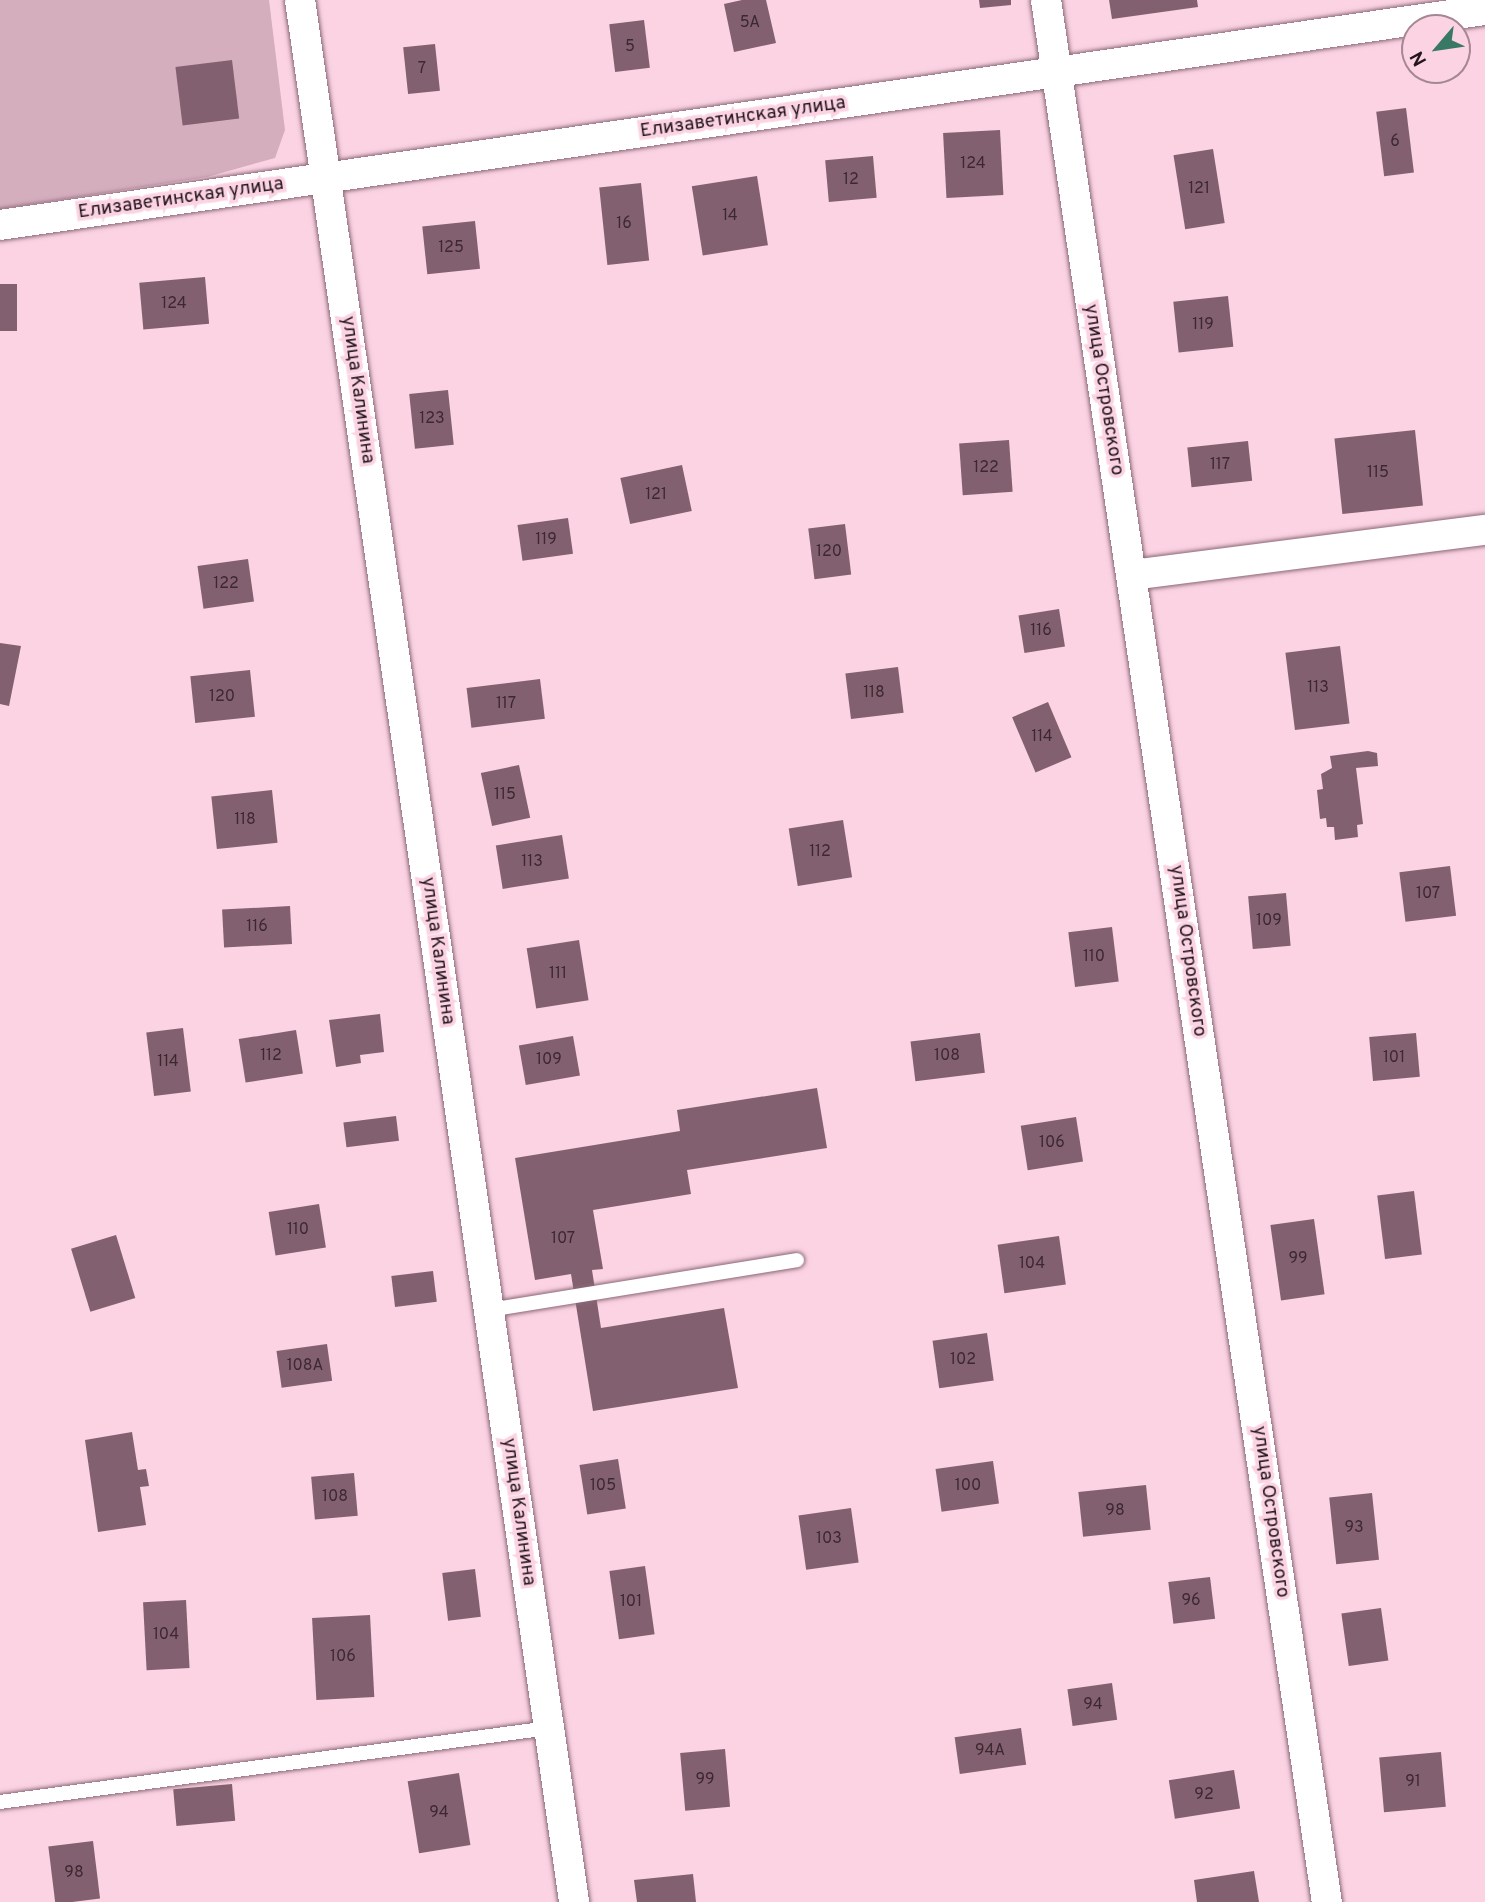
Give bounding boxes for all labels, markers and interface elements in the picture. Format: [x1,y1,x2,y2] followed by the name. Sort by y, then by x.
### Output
[740,13,760,33] house number: 5А
[1401,14,1471,84] north arrow
[625,37,635,57] house number: 5
[1406,46,1433,70] text: N
[418,59,426,79] house number: 7
[639,92,847,144] street label: Елизаветинская улица
[1390,132,1400,152] house number: 6
[960,154,986,174] house number: 124
[843,170,859,190] house number: 12
[77,173,285,225] street label: Елизаветинская улица
[1188,179,1210,199] house number: 121
[722,206,738,226] house number: 14
[616,214,632,234] house number: 16
[438,238,464,258] house number: 125
[161,294,187,314] house number: 124
[1078,303,1128,477] street label: улица Островского
[335,315,379,465] street label: улица Калинина
[1192,315,1214,335] house number: 119
[419,409,445,429] house number: 123
[1210,455,1230,475] house number: 117
[973,458,999,478] house number: 122
[1367,463,1389,483] house number: 115
[645,485,667,505] house number: 121
[535,530,557,550] house number: 119
[816,542,842,562] house number: 120
[213,574,239,594] house number: 122
[1030,621,1052,641] house number: 116
[1307,678,1329,698] house number: 113
[863,683,885,703] house number: 118
[209,687,235,707] house number: 120
[496,694,516,714] house number: 117
[1031,727,1053,747] house number: 114
[494,785,516,805] house number: 115
[234,810,256,830] house number: 118
[809,842,831,862] house number: 112
[521,852,543,872] house number: 113
[1164,864,1210,1038] street label: улица Островского
[415,876,459,1026] street label: улица Калинина
[1416,884,1440,904] house number: 107
[1256,911,1282,931] house number: 109
[246,917,268,937] house number: 116
[1083,947,1105,967] house number: 110
[549,964,567,984] house number: 111
[260,1046,282,1066] house number: 112
[934,1046,960,1066] house number: 108
[1383,1048,1405,1068] house number: 101
[536,1050,562,1070] house number: 109
[157,1052,179,1072] house number: 114
[1039,1133,1065,1153] house number: 106
[287,1220,309,1240] house number: 110
[551,1229,575,1249] house number: 107
[1288,1249,1308,1269] house number: 99
[1019,1254,1045,1274] house number: 104
[950,1350,976,1370] house number: 102
[287,1356,323,1376] house number: 108А
[1247,1425,1293,1599] street label: улица Островского
[496,1437,540,1587] street label: улица Калинина
[590,1476,616,1496] house number: 105
[955,1476,981,1496] house number: 100
[322,1487,348,1507] house number: 108
[1105,1501,1125,1521] house number: 98
[1344,1518,1364,1538] house number: 93
[816,1529,842,1549] house number: 103
[1181,1591,1201,1611] house number: 96
[620,1592,642,1612] house number: 101
[153,1625,179,1645] house number: 104
[330,1647,356,1667] house number: 106
[1083,1695,1103,1715] house number: 94
[975,1741,1005,1761] house number: 94А
[695,1770,715,1790] house number: 99
[1405,1772,1421,1792] house number: 91
[1194,1785,1214,1805] house number: 92
[429,1803,449,1823] house number: 94
[64,1863,84,1883] house number: 98

